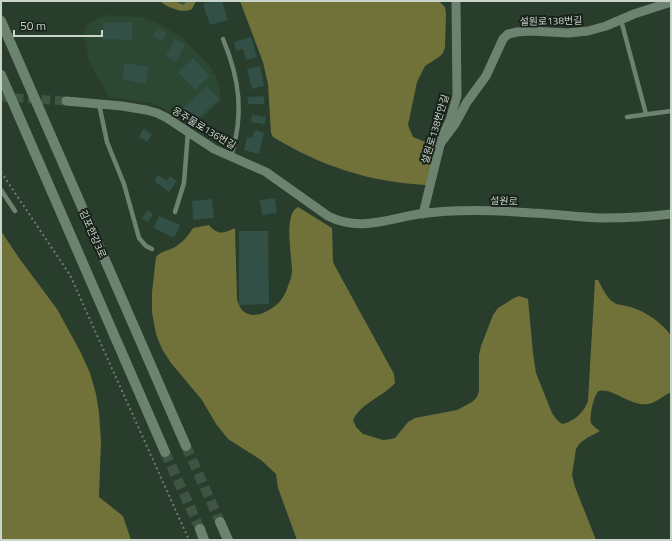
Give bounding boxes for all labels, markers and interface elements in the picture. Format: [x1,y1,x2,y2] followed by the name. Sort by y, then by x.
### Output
[14,12,102,38] scale bar
[519,13,583,29] street label: 설원로138번길
[20,16,46,35] text: 50 m
[417,92,453,166] street label: 설원로138번안길
[169,103,239,153] street label: 옹주물로136번길
[490,193,518,209] street label: 설원로
[76,207,110,261] street label: 김포한강3로

